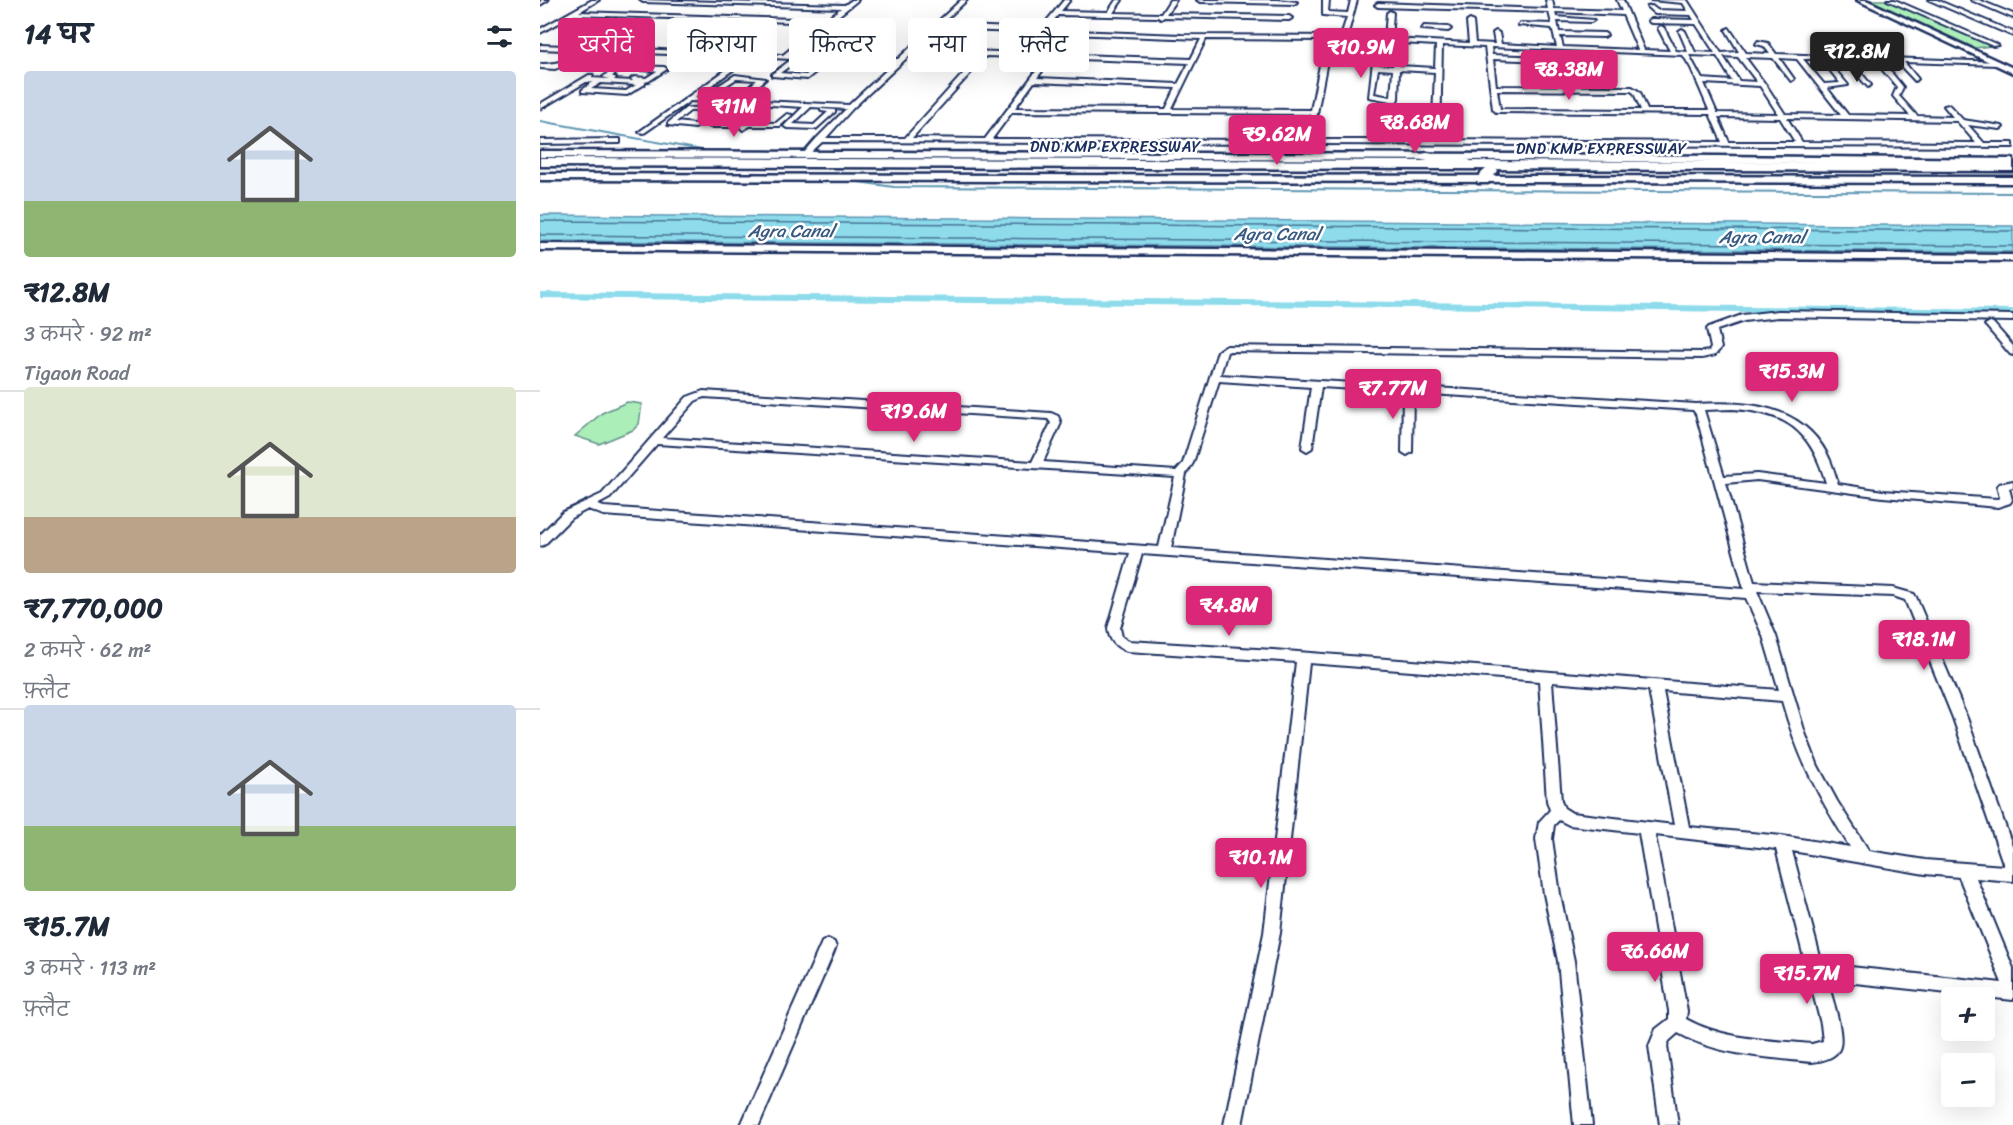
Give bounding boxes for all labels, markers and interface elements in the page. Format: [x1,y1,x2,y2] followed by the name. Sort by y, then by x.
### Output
[24,11,93,57] text: 14 घर
[558,18,655,72] chip: खरीदें
[667,18,777,72] chip: किराया
[789,18,896,72] chip: फ़िल्टर
[908,18,987,72] chip: नया
[999,18,1089,72] chip: फ़्लैट
[483,20,516,53] icon: filters
[1312,28,1410,79] pin: ₹10.9M
[1327,30,1395,65] text: ₹10.9M
[1808,32,1906,83] pin: ₹12.8M
[1824,34,1890,69] text: ₹12.8M
[1520,50,1618,101] pin: ₹8.38M
[1535,52,1603,87] text: ₹8.38M
[698,87,770,138] pin: ₹11M
[712,89,756,124] text: ₹11M
[1366,103,1464,154] pin: ₹8.68M
[1380,105,1450,140] text: ₹8.68M
[216,110,324,218] icon: home
[1228,115,1326,166] pin: ₹9.62M
[1243,117,1311,152] text: ₹9.62M
[1030,132,1201,161] street label: DND KMP EXPRESSWAY
[1516,134,1687,163] street label: DND KMP EXPRESSWAY
[747,215,838,247] water label: Agra Canal
[1233,218,1324,250] water label: Agra Canal
[1718,221,1809,253] water label: Agra Canal
[24,269,109,315] text: ₹12.8M
[24,317,152,352] text: 3 कमरे · 92 m²
[1743,352,1841,403] pin: ₹15.3M
[1759,354,1825,389] text: ₹15.3M
[24,356,130,391] text: Tigaon Road
[1344,369,1442,420] pin: ₹7.77M
[1359,371,1427,406] text: ₹7.77M
[865,392,963,443] pin: ₹19.6M
[881,394,947,429] text: ₹19.6M
[216,426,324,534] icon: home
[24,585,163,631] text: ₹7,770,000
[1187,586,1271,637] pin: ₹4.8M
[1200,588,1258,623] text: ₹4.8M
[1875,620,1973,671] pin: ₹18.1M
[1893,622,1955,657] text: ₹18.1M
[24,633,151,668] text: 2 कमरे · 62 m²
[24,674,70,709] text: फ़्लैट
[216,744,324,852] icon: home
[1212,838,1310,889] pin: ₹10.1M
[1229,840,1293,875] text: ₹10.1M
[24,903,110,949] text: ₹15.7M
[1606,932,1704,983] pin: ₹6.66M
[1621,934,1689,969] text: ₹6.66M
[24,951,156,986] text: 3 कमरे · 113 m²
[1758,954,1856,1005] pin: ₹15.7M
[1774,956,1840,991] text: ₹15.7M
[1941,987,1995,1107] map controls
[1941,987,1995,1041] button: +
[24,992,70,1027] text: फ़्लैट
[1941,1053,1995,1107] button: −

